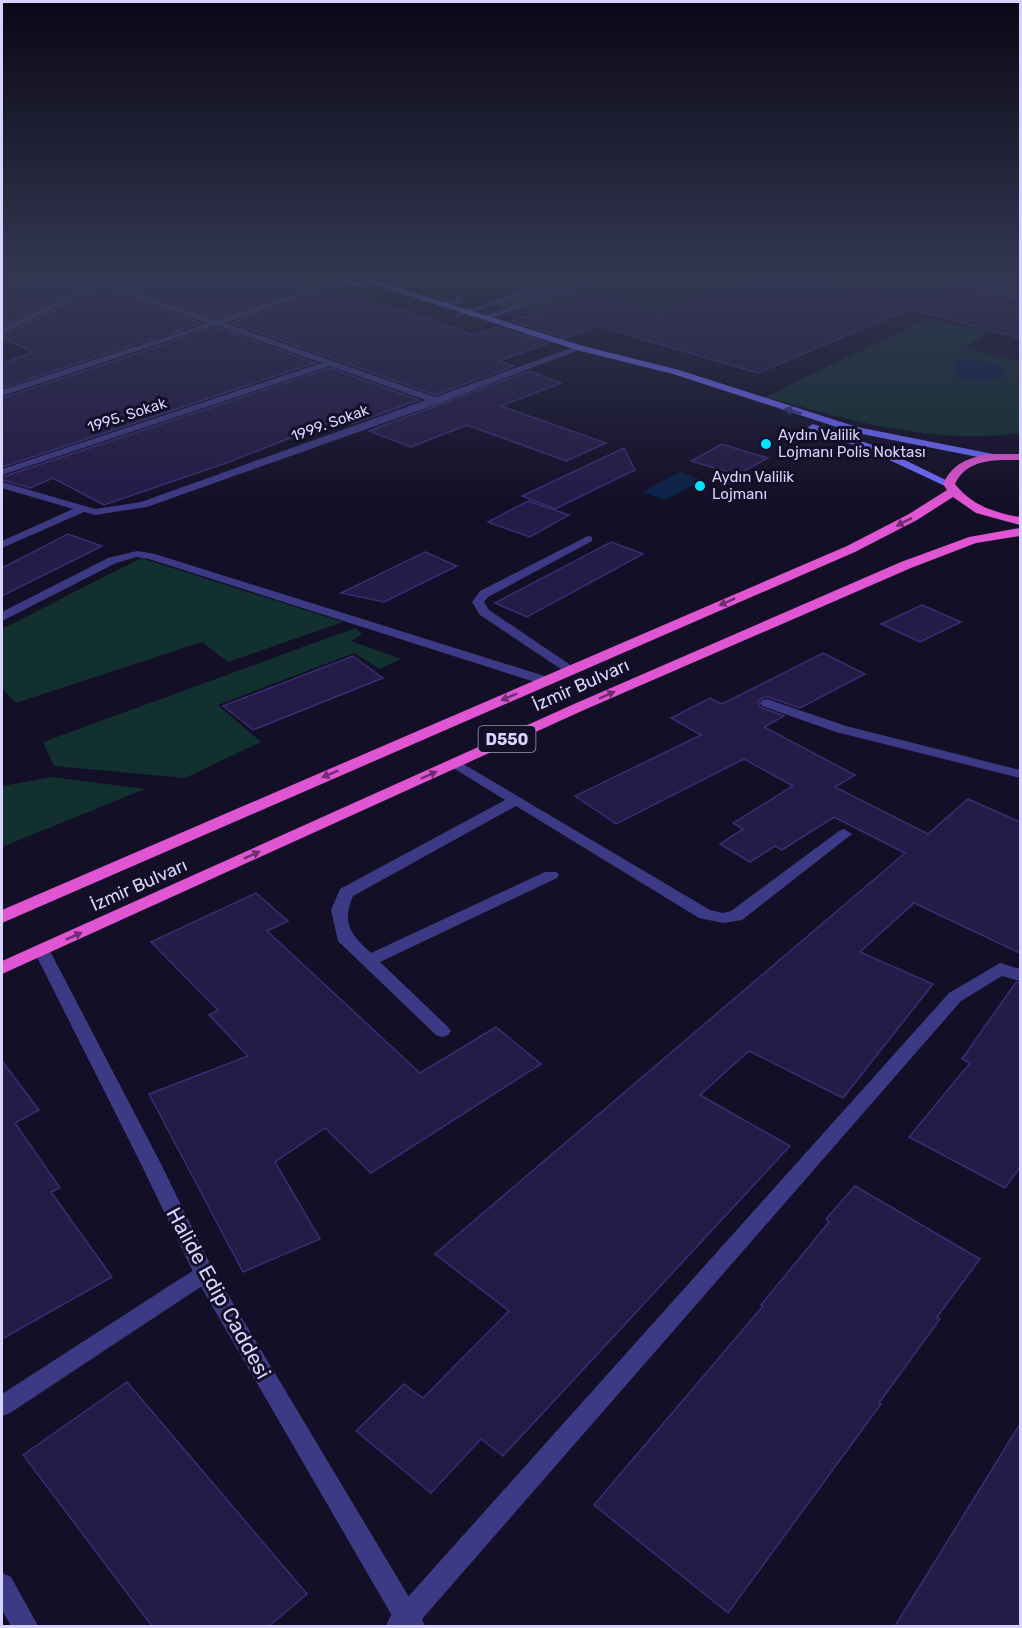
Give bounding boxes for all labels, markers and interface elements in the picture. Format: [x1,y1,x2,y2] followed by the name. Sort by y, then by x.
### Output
[85,394,169,436] street label: 1995. Sokak
[289,401,371,445] street label: 1999. Sokak
[784,406,802,415] one-way arrow
[778,426,926,461] place label: Aydın Valilik Lojmanı Polis Noktası
[759,437,773,451] marker: Aydın Valilik Lojmanı Polis Noktası
[712,468,794,503] place label: Aydın Valilik Lojmanı
[693,479,707,493] marker: Aydın Valilik Lojmanı
[895,517,912,527] one-way arrow
[717,597,735,607] one-way arrow
[529,654,633,716] street label: İzmir Bulvarı
[598,689,616,699] one-way arrow
[500,692,518,702] one-way arrow
[478,726,536,752] road number: D550
[322,770,339,779] one-way arrow
[421,770,438,779] one-way arrow
[243,851,260,860] one-way arrow
[87,854,191,916] street label: İzmir Bulvarı
[66,931,84,941] one-way arrow
[161,1203,277,1383] street label: Halide Edip Caddesi

